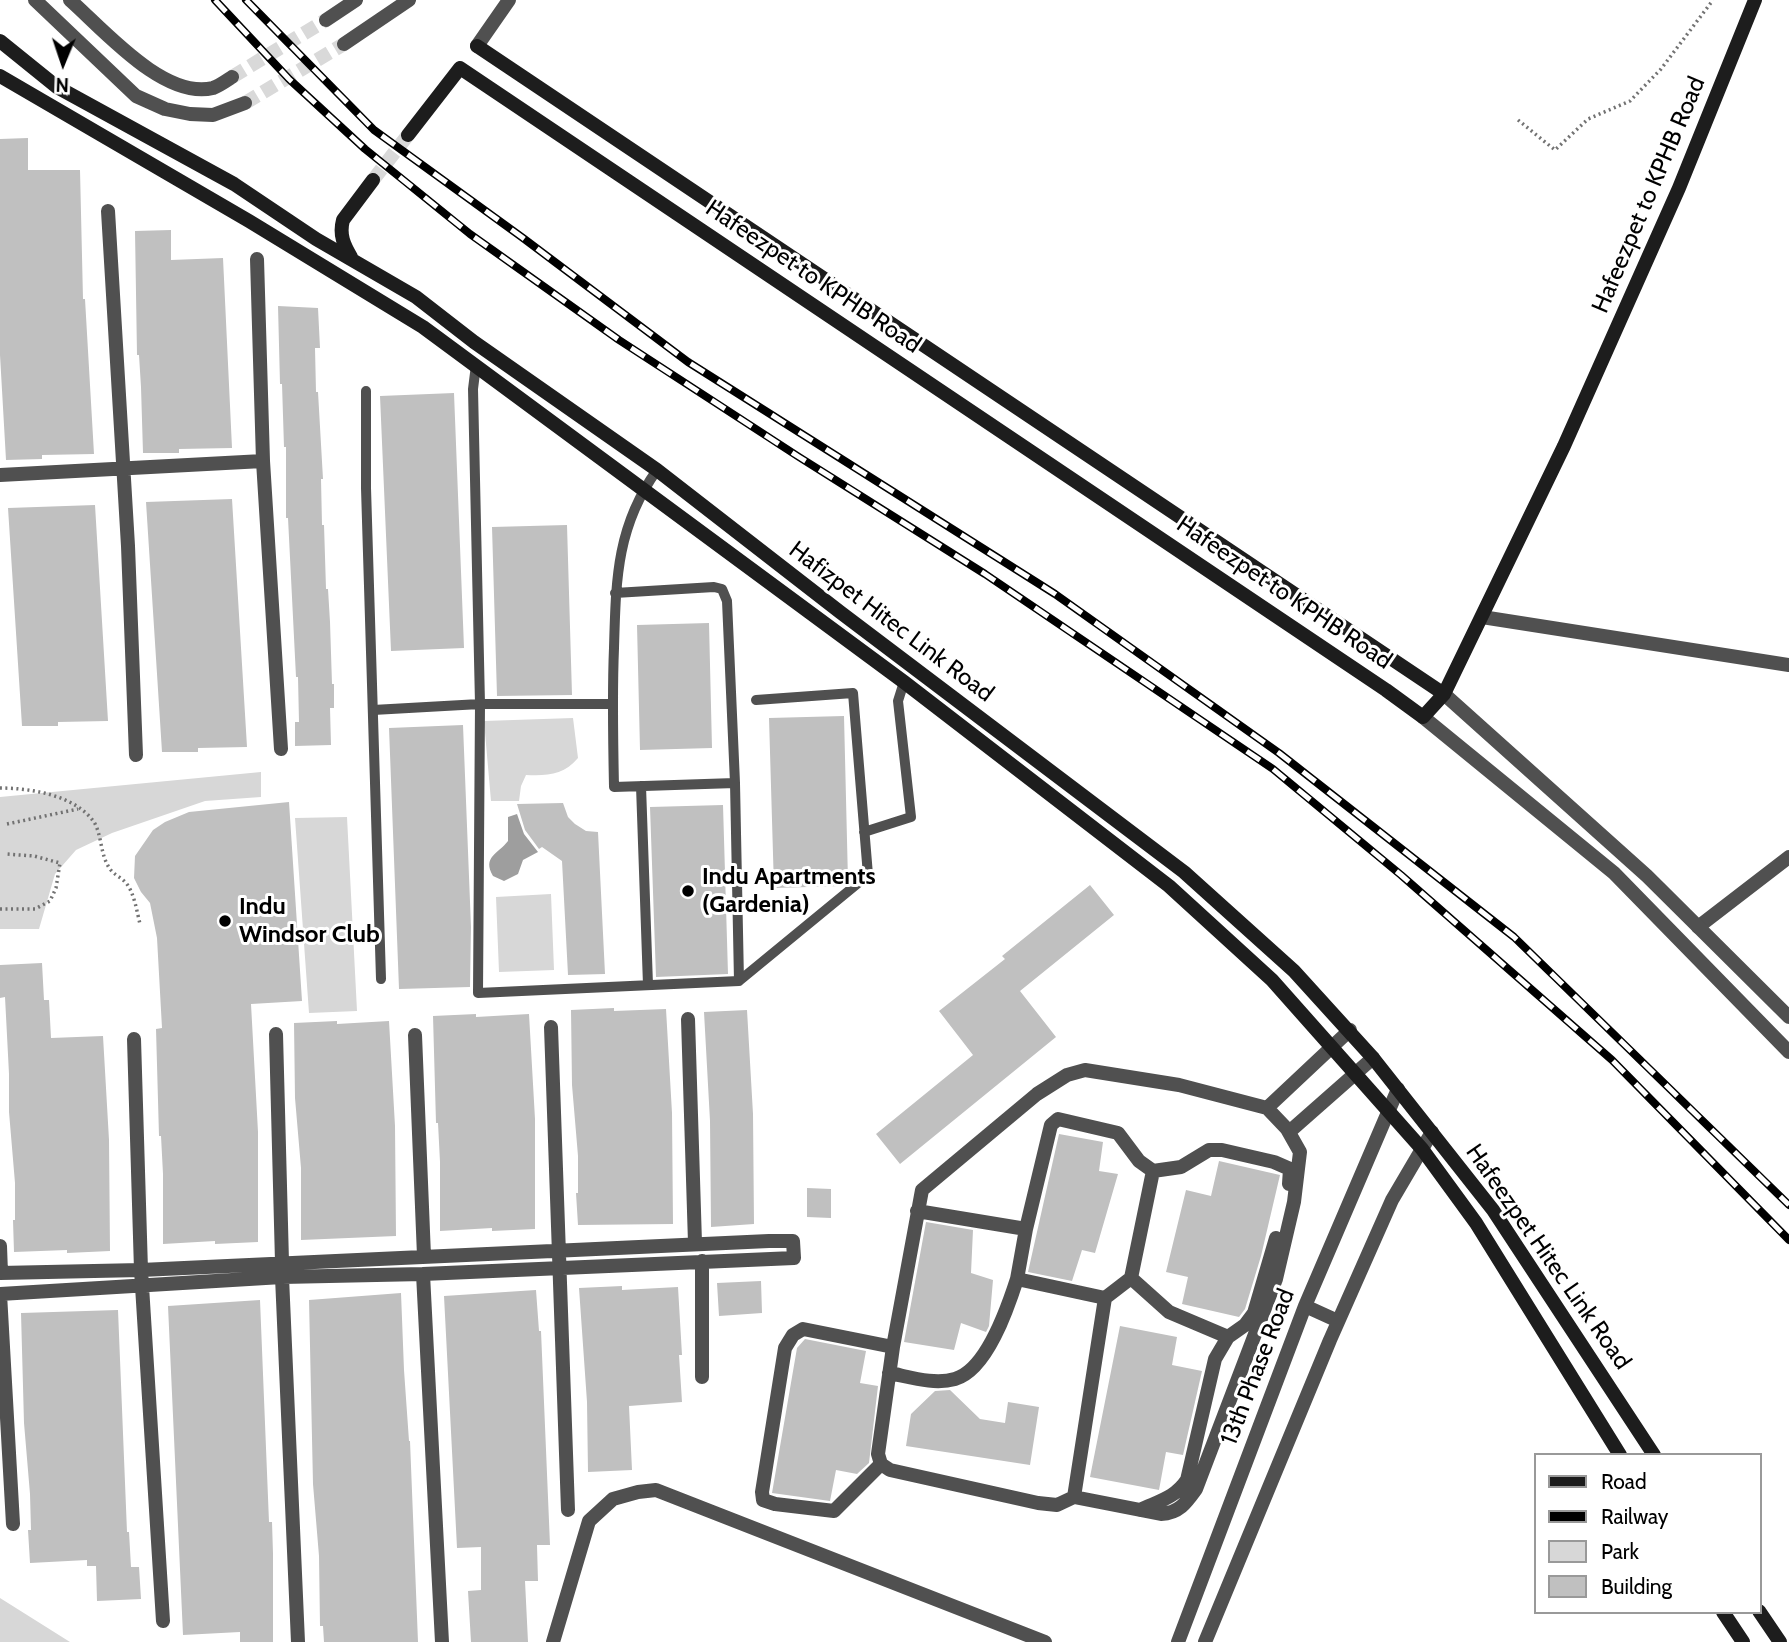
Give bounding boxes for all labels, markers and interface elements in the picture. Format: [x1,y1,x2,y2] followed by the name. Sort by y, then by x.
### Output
[28,28,98,98] north arrow
[55,73,69,96] text: N
[1586,73,1712,317] street label: Hafeezpet to KPHB Road
[700,194,926,360] street label: Hafeezpet to KPHB Road
[1171,510,1397,676] street label: Hafeezpet to KPHB Road
[783,536,999,708] street label: Hafizpet Hitec Link Road
[702,863,876,919] place label: Indu Apartments (Gardenia)
[680,883,696,899] marker: Indu Apartments (Gardenia)
[239,893,380,949] place label: Indu Windsor Club
[217,913,233,929] marker: Indu Windsor Club
[1459,1139,1637,1375] street label: Hafeezpet Hitec Link Road
[1215,1285,1301,1449] street label: 13th Phase Road
[1534,1453,1761,1614] legend
[1601,1469,1647,1494] text: Road
[1601,1504,1668,1529] text: Railway
[1601,1539,1639,1564] text: Park
[1601,1574,1672,1599] text: Building

